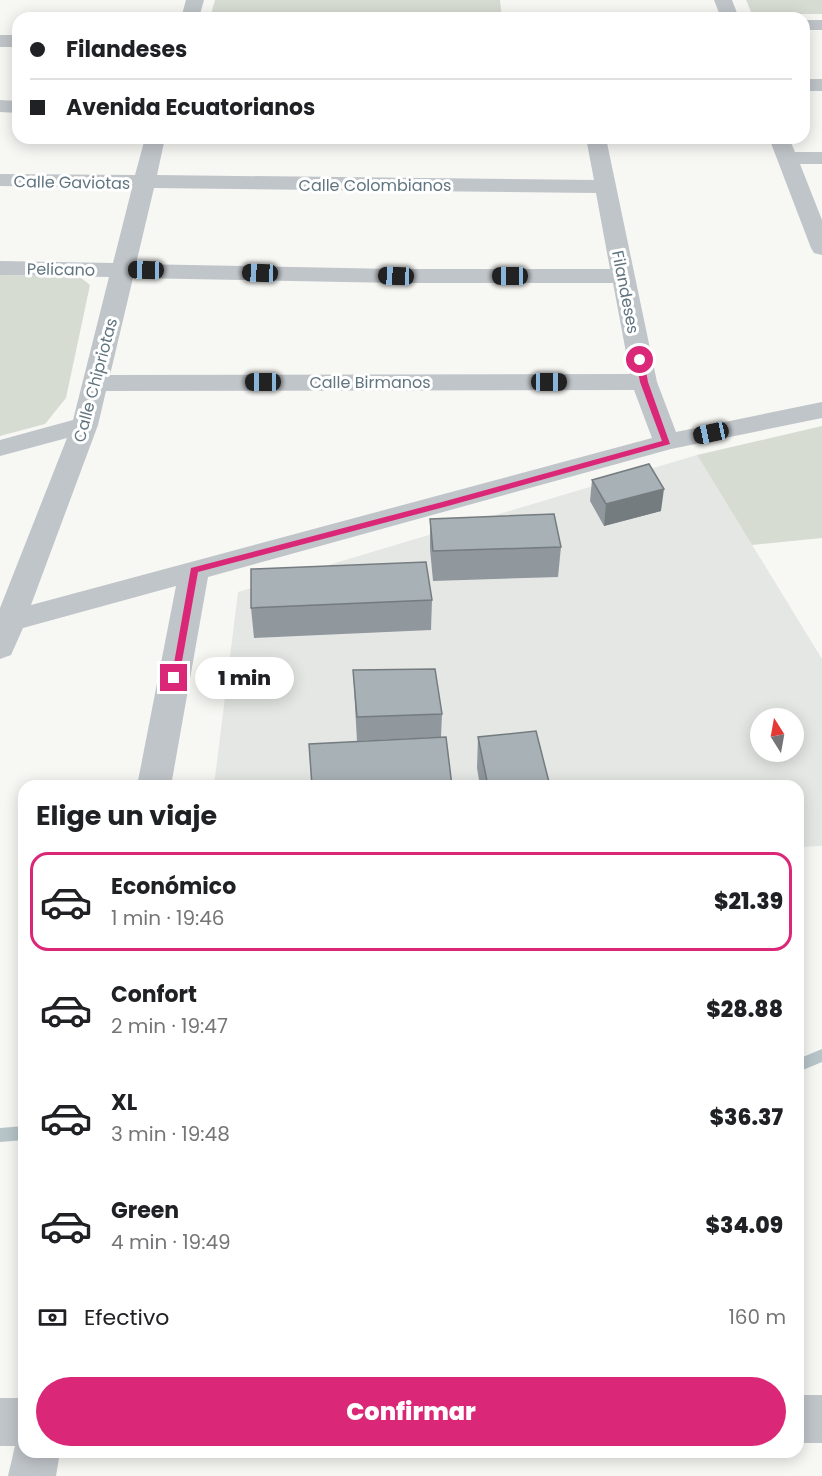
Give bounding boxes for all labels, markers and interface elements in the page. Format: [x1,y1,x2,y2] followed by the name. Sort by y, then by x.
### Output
[66,34,187,65] text: Filandeses
[66,92,315,123] text: Avenida Ecuatorianos
[13,170,131,195] street label: Calle Gaviotas
[299,174,451,197] street label: Calle Colombianos
[606,248,645,336] street label: Filandeses
[27,257,95,282] street label: Pelicano
[128,261,164,279] car
[242,263,278,283] car
[378,266,414,286] car
[492,267,528,285] car
[68,315,123,445] street label: Calle Chipriotas
[626,346,653,373] route start
[309,371,431,394] street label: Calle Birmanos
[245,373,281,391] car
[531,373,567,391] car
[692,420,730,446] car
[195,657,294,699] callout: 1 min
[160,664,187,691] route end
[218,664,271,692] text: 1 min
[750,708,804,762] north arrow
[750,708,804,762] map controls
[36,797,217,834] text: Elige un viaje
[111,871,236,902] text: Económico
[39,875,93,929] icon: car
[714,886,783,917] text: $21.39
[111,904,225,932] text: 1 min · 19:46
[111,979,197,1010] text: Confort
[39,983,93,1037] icon: car
[706,994,783,1025] text: $28.88
[111,1012,228,1040] text: 2 min · 19:47
[111,1087,137,1118] text: XL
[39,1091,93,1145] icon: car
[710,1102,783,1133] text: $36.37
[111,1120,230,1148] text: 3 min · 19:48
[111,1195,179,1226] text: Green
[39,1199,93,1253] icon: car
[705,1210,783,1241] text: $34.09
[111,1228,231,1256] text: 4 min · 19:49
[36,1301,69,1334] icon: cash
[84,1302,169,1333] text: Efectivo
[728,1303,786,1331] text: 160 m
[36,1377,786,1446] button: Confirmar

